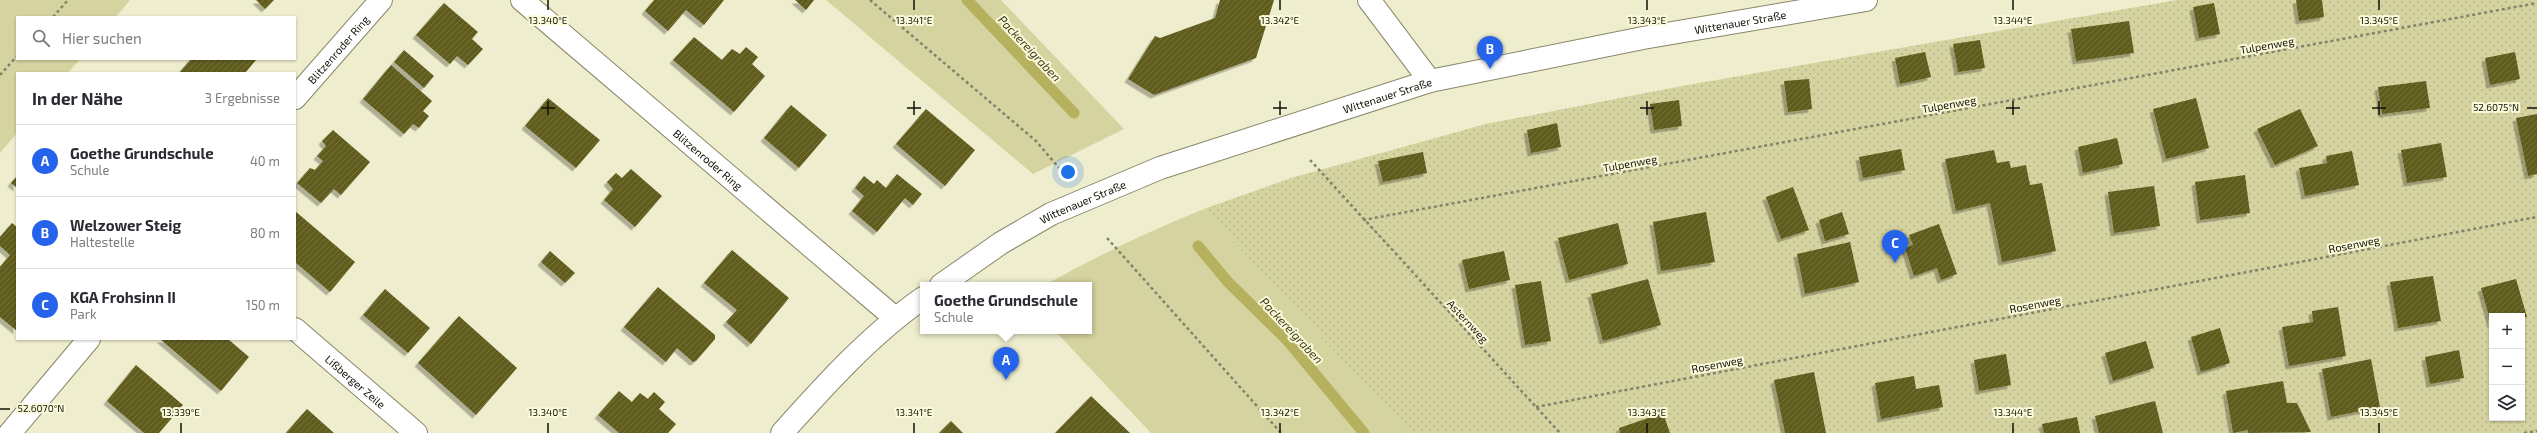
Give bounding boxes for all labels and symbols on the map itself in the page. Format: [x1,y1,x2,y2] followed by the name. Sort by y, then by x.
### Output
[1693,7,1787,36] street label: Wittenauer Straße
[304,12,371,86] street label: Blitzenroder Ring
[996,12,1064,84] water label: Packereigraben
[529,14,568,26] text: 13.340°E
[896,14,933,26] text: 13.341°E
[1261,14,1300,26] text: 13.342°E
[1628,14,1667,26] text: 13.343°E
[1994,14,2033,26] text: 13.344°E
[2360,14,2398,26] text: 13.345°E
[2239,34,2295,56] street label: Tulpenweg
[1477,36,1503,69] pin: B
[1341,74,1433,115] street label: Wittenauer Straße
[1921,93,1977,115] street label: Tulpenweg
[2473,101,2519,113] text: 52.6075°N
[671,126,746,192] street label: Blitzenroder Ring
[1602,152,1658,174] street label: Tulpenweg
[1058,162,1078,182] your location
[1037,177,1128,226] street label: Wittenauer Straße
[1882,230,1908,263] pin: C
[2327,233,2381,255] street label: Rosenweg
[2008,293,2062,315] street label: Rosenweg
[1258,294,1326,366] water label: Packereigraben
[1445,297,1491,345] street label: Asternweg
[993,347,1019,380] pin: A
[323,352,388,411] street label: Lißberger Zeile
[1690,353,1744,375] street label: Rosenweg
[18,402,64,414] text: 52.6070°N
[162,406,200,418] text: 13.339°E
[529,406,568,418] text: 13.340°E
[896,406,933,418] text: 13.341°E
[1261,406,1300,418] text: 13.342°E
[1628,406,1667,418] text: 13.343°E
[1994,406,2033,418] text: 13.344°E
[2360,406,2398,418] text: 13.345°E

